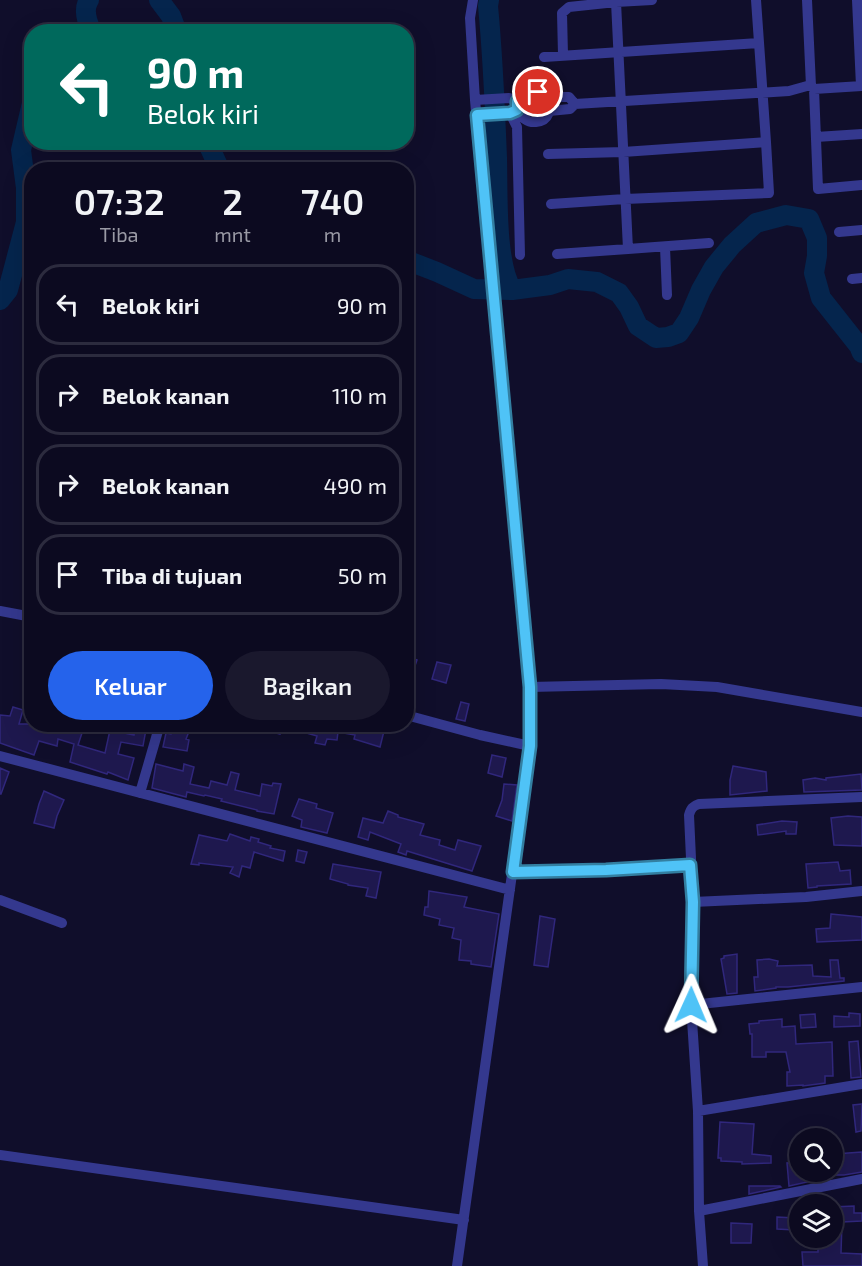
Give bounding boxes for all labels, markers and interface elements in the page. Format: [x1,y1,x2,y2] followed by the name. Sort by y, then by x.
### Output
[147,46,244,96] text: 90 m
[48,48,126,126] icon: left
[512,66,563,117] pin
[521,75,554,108] icon: arrive
[147,97,259,129] text: Belok kiri
[74,179,165,222] text: 07:32
[222,179,243,222] text: 2
[301,179,364,222] text: 740
[100,222,139,246] text: Tiba
[214,222,251,246] text: mnt
[324,222,341,246] text: m
[51,288,84,321] icon: left
[102,292,199,318] text: Belok kiri
[337,292,387,318] text: 90 m
[51,378,84,411] icon: right
[102,382,229,408] text: Belok kanan
[332,382,387,408] text: 110 m
[51,468,84,501] icon: right
[102,472,229,498] text: Belok kanan
[323,472,387,498] text: 490 m
[51,558,84,591] icon: arrive
[102,562,242,588] text: Tiba di tujuan
[338,562,387,588] text: 50 m
[48,651,213,720] button: Keluar
[225,651,390,720] button: Bagikan
[659,973,723,1037] position arrow
[789,1128,843,1248] map controls
[789,1128,843,1182] button: search
[789,1194,843,1248] button: layers

